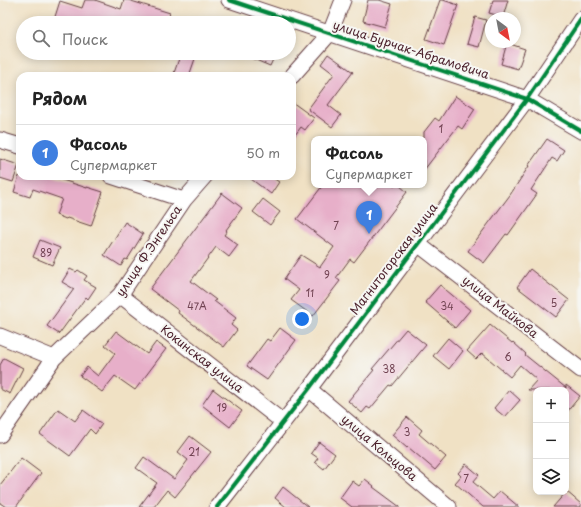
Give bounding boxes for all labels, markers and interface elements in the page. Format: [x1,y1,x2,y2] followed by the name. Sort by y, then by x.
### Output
[485,12,521,48] north arrow
[331,15,492,83] street label: улица Бурчак-Абрамовича
[16,16,296,60] search box
[30,27,52,49] icon: search
[62,27,108,50] text: Поиск
[32,85,87,111] text: Рядом
[439,121,443,136] house number: 1
[70,132,127,155] text: Фасоль
[311,136,427,188] popup
[326,141,383,164] text: Фасоль
[42,143,48,162] text: 1
[246,143,280,162] text: 50 m
[70,155,157,174] text: Супермаркет
[326,164,412,183] text: Супермаркет
[345,198,442,318] street label: Магнитогорская улица
[111,201,186,300] street label: улица Ф.Энгельса
[356,201,382,234] pin: 1
[333,218,339,233] house number: 7
[40,245,52,260] house number: 89
[324,267,330,282] house number: 9
[459,271,543,342] street label: улица Майкова
[306,285,314,300] house number: 11
[551,295,557,310] house number: 5
[187,298,207,313] house number: 47А
[440,298,454,313] house number: 34
[292,309,312,329] your location
[157,320,248,397] street label: Кокинская улица
[504,349,512,364] house number: 6
[383,361,395,376] house number: 38
[533,387,569,495] map controls
[533,387,569,423] button: +
[217,400,227,415] house number: 19
[338,410,422,485] street label: улица Кольцова
[533,423,569,459] button: −
[404,424,410,439] house number: 3
[188,444,200,459] house number: 21
[533,459,569,495] button: layers
[463,471,469,486] house number: 7

